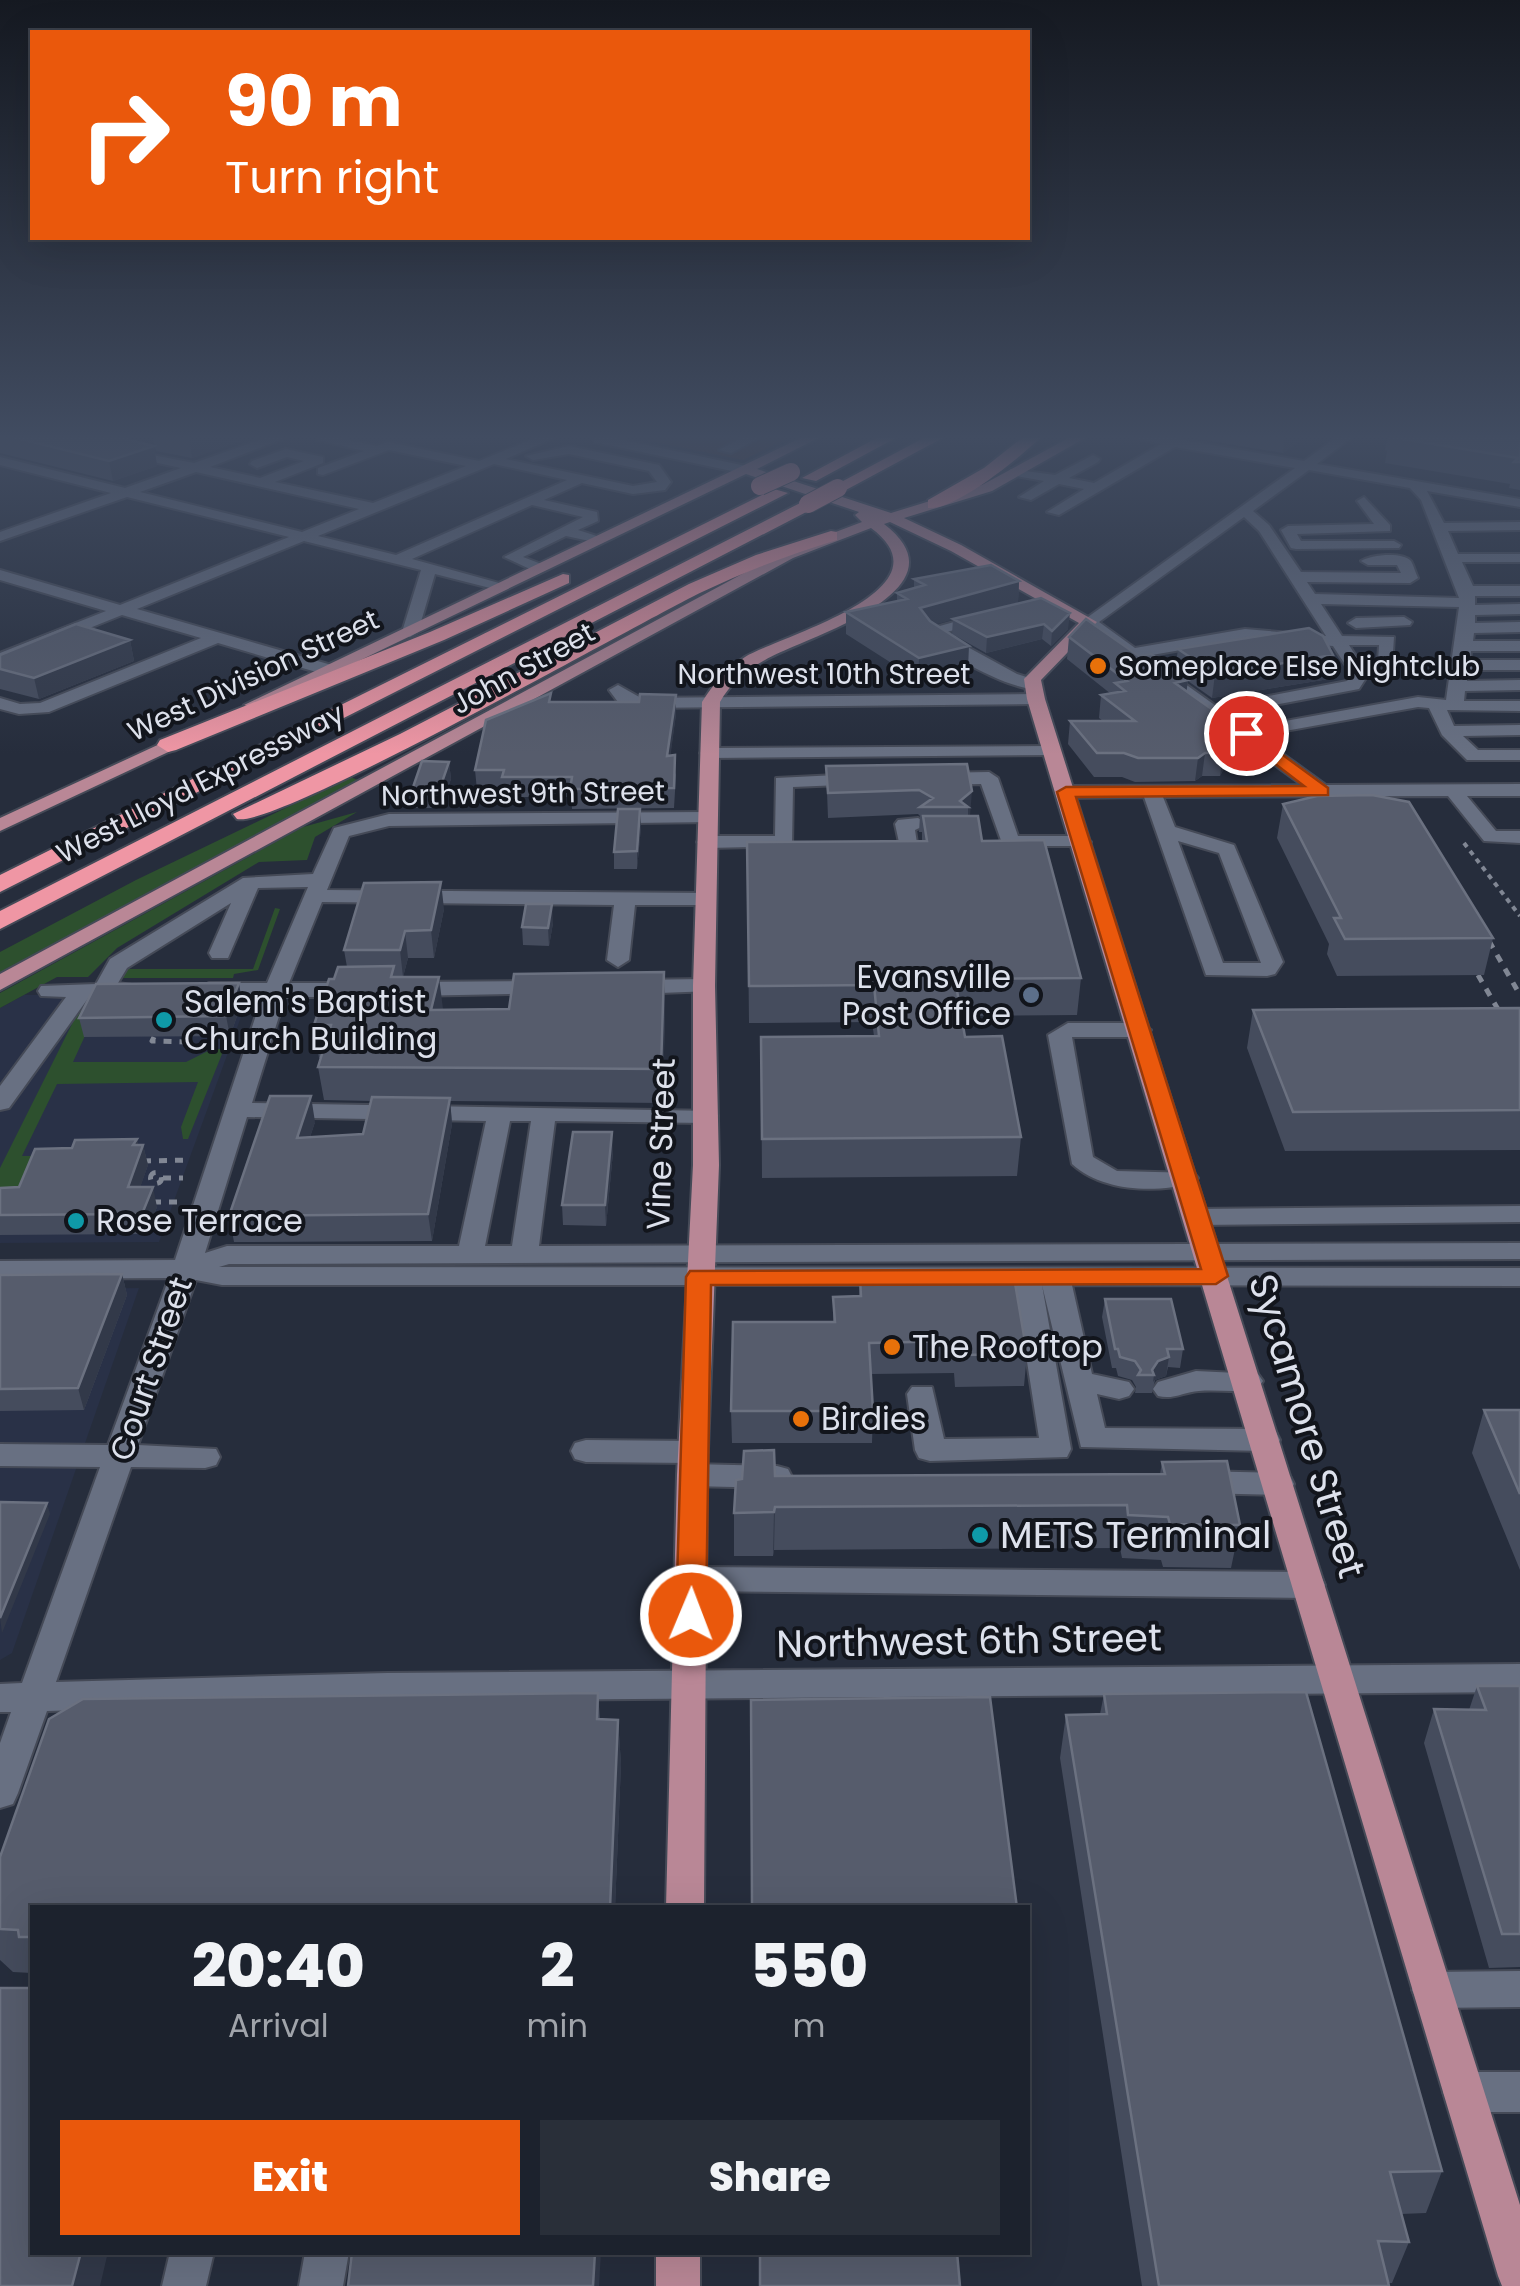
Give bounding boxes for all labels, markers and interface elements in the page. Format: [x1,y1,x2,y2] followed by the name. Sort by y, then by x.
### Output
[225,52,403,151] text: 90 m
[60,70,190,200] icon: right
[225,146,439,209] text: Turn right
[121,600,385,751] street label: West Division Street
[445,613,602,724] street label: John Street
[1118,647,1480,686] place label: Someplace Else Nightclub
[678,655,970,694] street label: Northwest 10th Street
[1087,655,1109,677] marker: Someplace Else Nightclub
[1204,691,1289,776] pin
[50,694,351,873] street label: West Lloyd Expressway
[1219,706,1274,761] icon: arrive
[381,772,665,815] street label: Northwest 9th Street
[842,954,1011,1036] place label: Evansville Post Office
[184,979,438,1061] place label: Salem's Baptist Church Building
[1020,984,1042,1006] marker: Evansville Post Office
[153,1009,175,1031] marker: Salem's Baptist Church Building
[635,1057,686,1231] street label: Vine Street
[96,1198,303,1243] place label: Rose Terrace
[65,1210,87,1232] marker: Rose Terrace
[1236,1267,1379,1584] street label: Sycamore Street
[98,1271,203,1467] street label: Court Street
[912,1324,1103,1369] place label: The Rooftop
[881,1336,903,1358] marker: The Rooftop
[821,1396,926,1441] place label: Birdies
[790,1408,812,1430] marker: Birdies
[1000,1508,1271,1561] place label: METS Terminal
[969,1524,991,1546] marker: METS Terminal
[639,1563,743,1667] position arrow
[776,1611,1162,1670] street label: Northwest 6th Street
[192,1924,365,2008] text: 20:40
[540,1924,574,2008] text: 2
[750,1924,868,2008] text: 550
[228,2003,329,2048] text: Arrival
[527,2003,588,2048] text: min
[792,2003,825,2048] text: m
[60,2120,520,2235] button: Exit
[540,2120,1000,2235] button: Share

